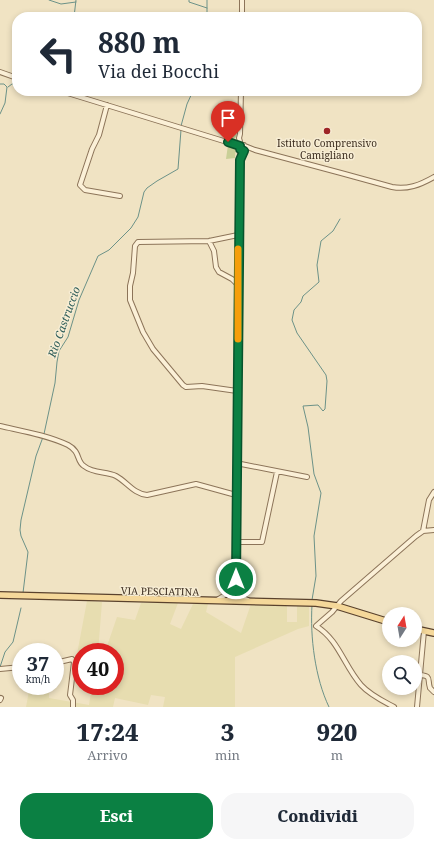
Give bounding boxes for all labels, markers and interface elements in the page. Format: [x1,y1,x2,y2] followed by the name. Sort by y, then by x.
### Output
[98,23,180,61] text: 880 m
[32,28,84,80] icon: left
[98,59,219,83] text: Via dei Bocchi
[211,101,245,142] pin
[217,107,239,129] icon: arrive
[322,126,332,136] marker: Istituto Comprensivo Camigliano
[277,136,377,162] place label: Istituto Comprensivo Camigliano
[43,284,83,360] water label: Rio Castruccio
[215,558,257,600] position arrow
[121,583,200,599] street label: VIA PESCIATINA
[382,607,422,647] north arrow
[382,607,422,695] map controls
[72,643,124,695] speed limit sign: 40
[27,650,49,677] text: 37
[382,655,422,695] button: search
[26,672,50,686] text: km/h
[77,715,139,748] text: 17:24
[221,715,234,748] text: 3
[317,715,357,748] text: 920
[87,746,128,764] text: Arrivo
[215,746,240,764] text: min
[331,746,343,764] text: m
[20,793,213,839] button: Esci
[221,793,414,839] button: Condividi

